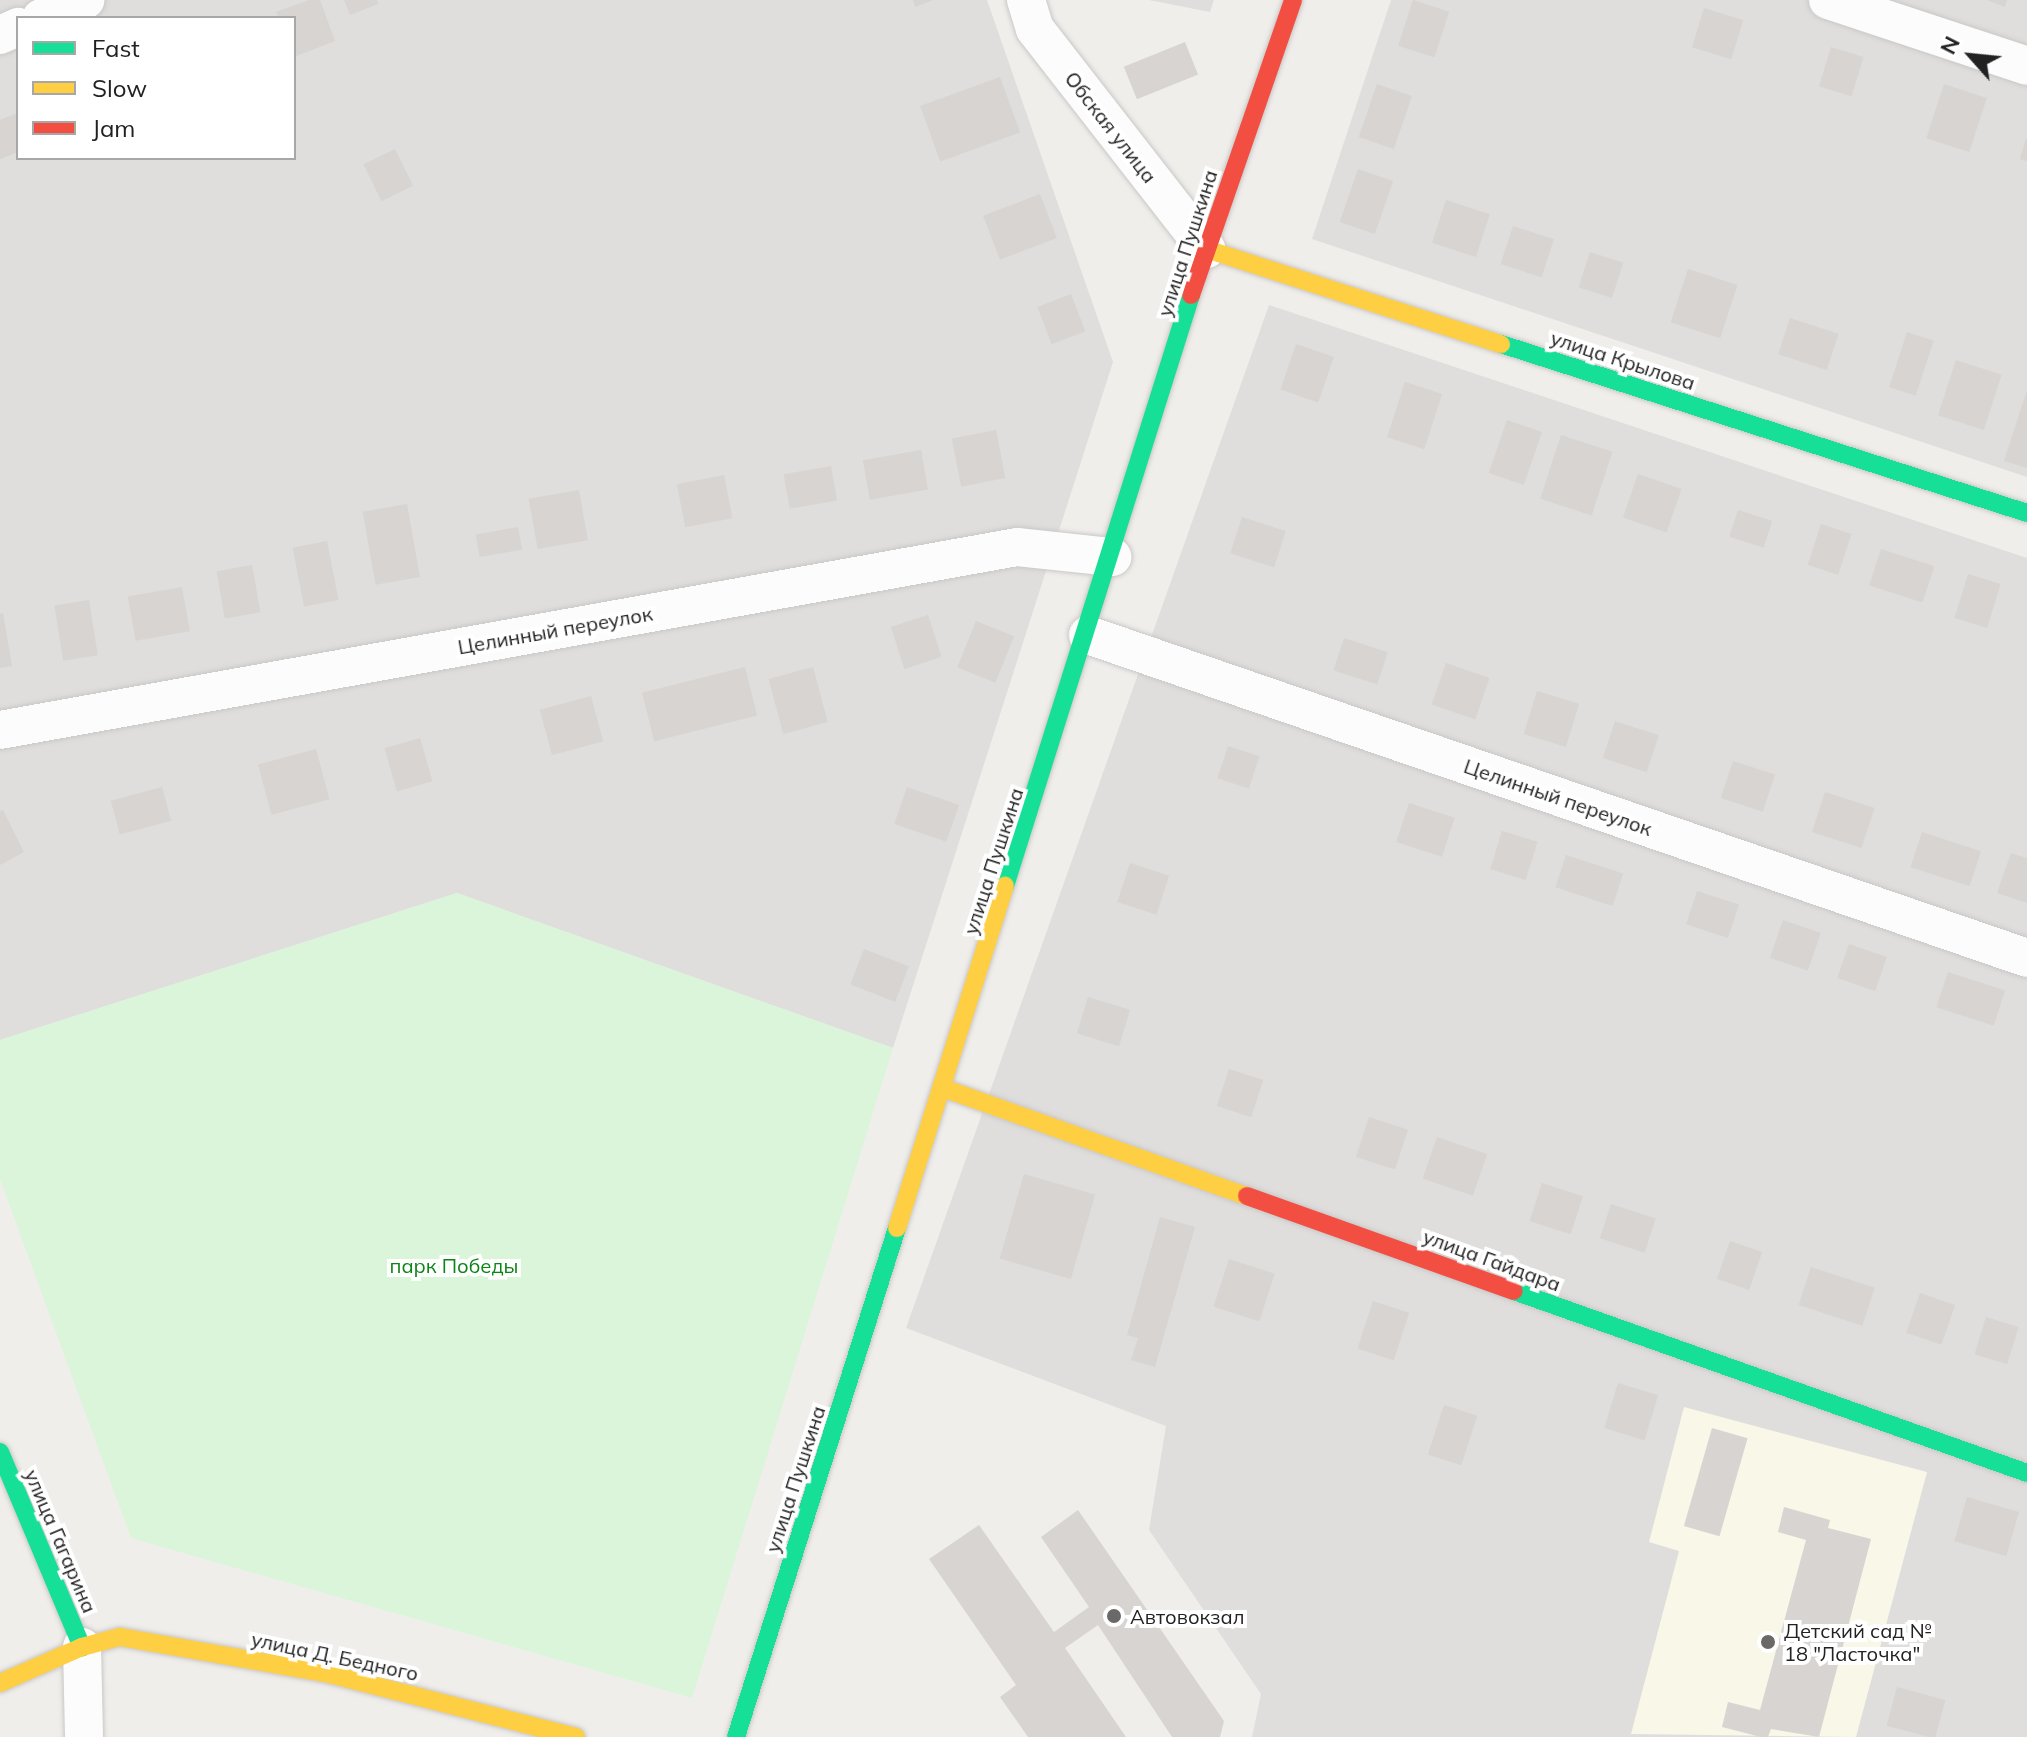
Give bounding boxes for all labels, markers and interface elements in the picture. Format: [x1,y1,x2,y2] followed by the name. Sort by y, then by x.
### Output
[16,16,296,160] legend
[1931,16,2011,96] north arrow
[1933,31,1966,59] text: N
[92,33,140,63] text: Fast
[1060,67,1162,187] street label: Обская улица
[92,73,147,103] text: Slow
[92,113,135,143] text: Jam
[1152,167,1222,319] street label: улица Пушкина
[1548,325,1698,395] street label: улица Крылова
[456,601,654,659] street label: Целинный переулок
[1461,754,1655,840] street label: Целинный переулок
[958,785,1028,937] street label: улица Пушкина
[1420,1224,1564,1296] street label: улица Гайдара
[390,1253,518,1277] park label: парк Победы
[760,1403,830,1555] street label: улица Пушкина
[20,1466,102,1616] street label: улица Гагарина
[1130,1604,1244,1628] place label: Автовокзал
[1105,1607,1123,1625] marker: Автовокзал
[1784,1618,1931,1665] place label: Детский сад № 18 "Ласточка"
[249,1627,421,1685] street label: улица Д. Бедного
[1759,1633,1777,1651] marker: Детский сад № 18 "Ласточка"

